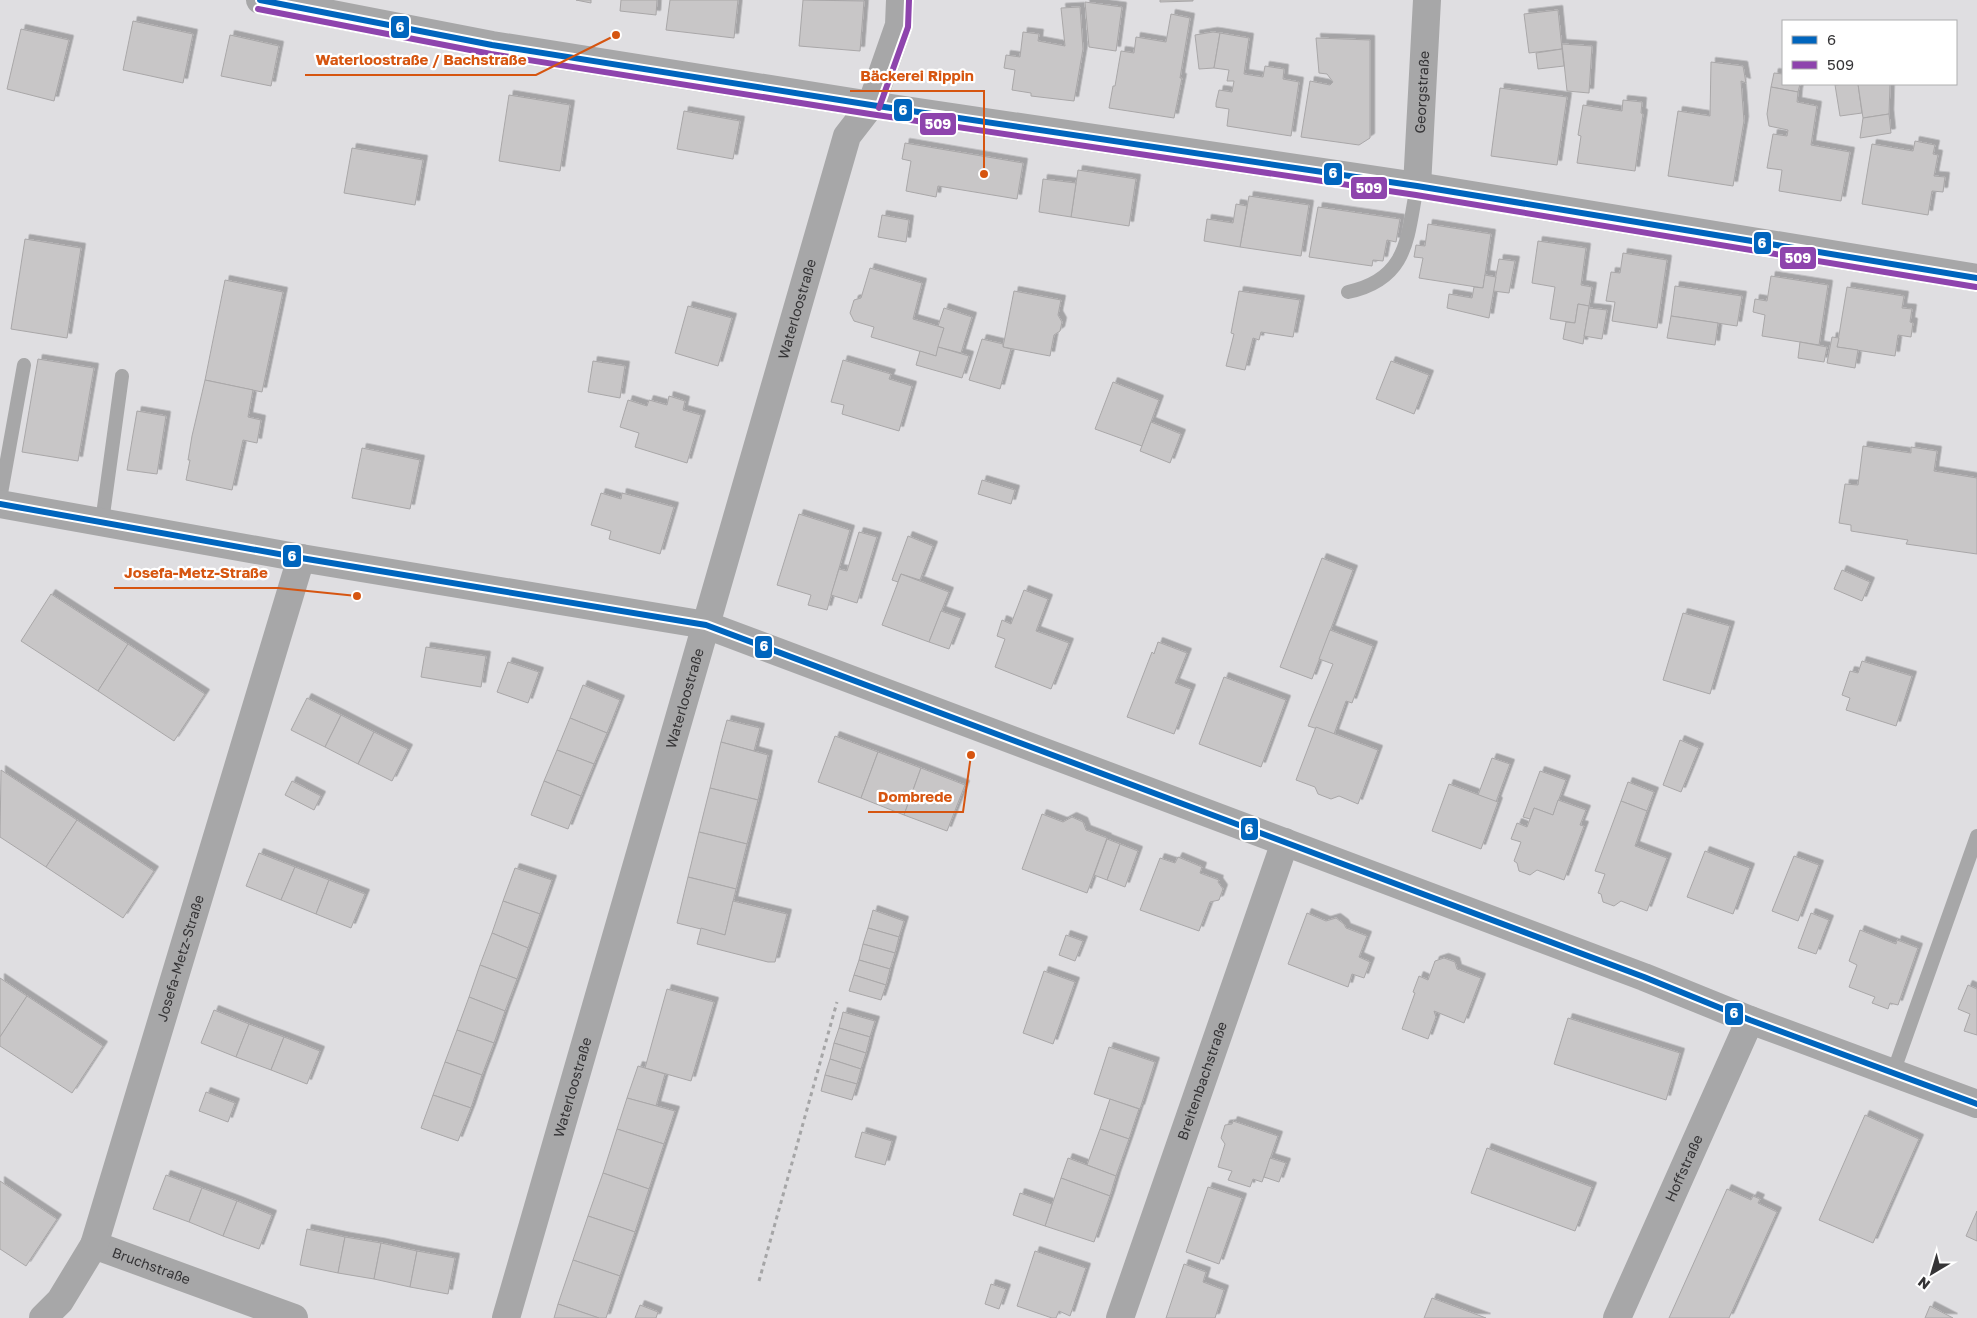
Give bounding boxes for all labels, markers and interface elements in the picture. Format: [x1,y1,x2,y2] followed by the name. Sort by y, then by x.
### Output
[390,15,410,39] line badge: 6
[396,18,405,35] text: 6
[1782,20,1957,85] legend
[1827,30,1836,48] text: 6
[305,45,536,75] callout: Waterloostraße / Bachstraße
[315,50,527,68] text: Waterloostraße / Bachstraße
[1411,50,1432,134] street label: Georgstraße
[1827,55,1854,73] text: 509
[850,61,984,91] callout: Bäckerei Rippin
[860,66,974,84] text: Bäckerei Rippin
[893,98,913,122] line badge: 6
[899,101,908,118] text: 6
[919,112,957,136] line badge: 509
[925,115,951,132] text: 509
[1323,162,1343,186] line badge: 6
[1329,164,1338,181] text: 6
[1350,176,1388,200] line badge: 509
[1356,179,1382,196] text: 509
[1753,231,1772,255] line badge: 6
[1758,234,1767,251] text: 6
[1779,246,1817,270] line badge: 509
[1785,249,1811,266] text: 509
[774,257,819,361] street label: Waterloostraße
[282,544,302,568] line badge: 6
[288,547,297,564] text: 6
[114,558,278,588] callout: Josefa-Metz-Straße
[124,563,268,581] text: Josefa-Metz-Straße
[754,635,773,659] line badge: 6
[760,637,769,654] text: 6
[662,646,707,750] street label: Waterloostraße
[868,782,963,812] callout: Dombrede
[878,787,952,805] text: Dombrede
[1240,817,1259,841] line badge: 6
[1245,820,1254,837] text: 6
[153,893,207,1024] street label: Josefa-Metz-Straße
[1724,1002,1744,1026] line badge: 6
[1730,1004,1739,1021] text: 6
[1173,1019,1230,1142] street label: Breitenbachstraße
[550,1035,595,1139] street label: Waterloostraße
[1661,1132,1706,1204] street label: Hoffstraße
[110,1243,193,1288] street label: Bruchstraße
[1907,1248,1957,1298] north arrow
[1914,1274,1933,1294] text: N

